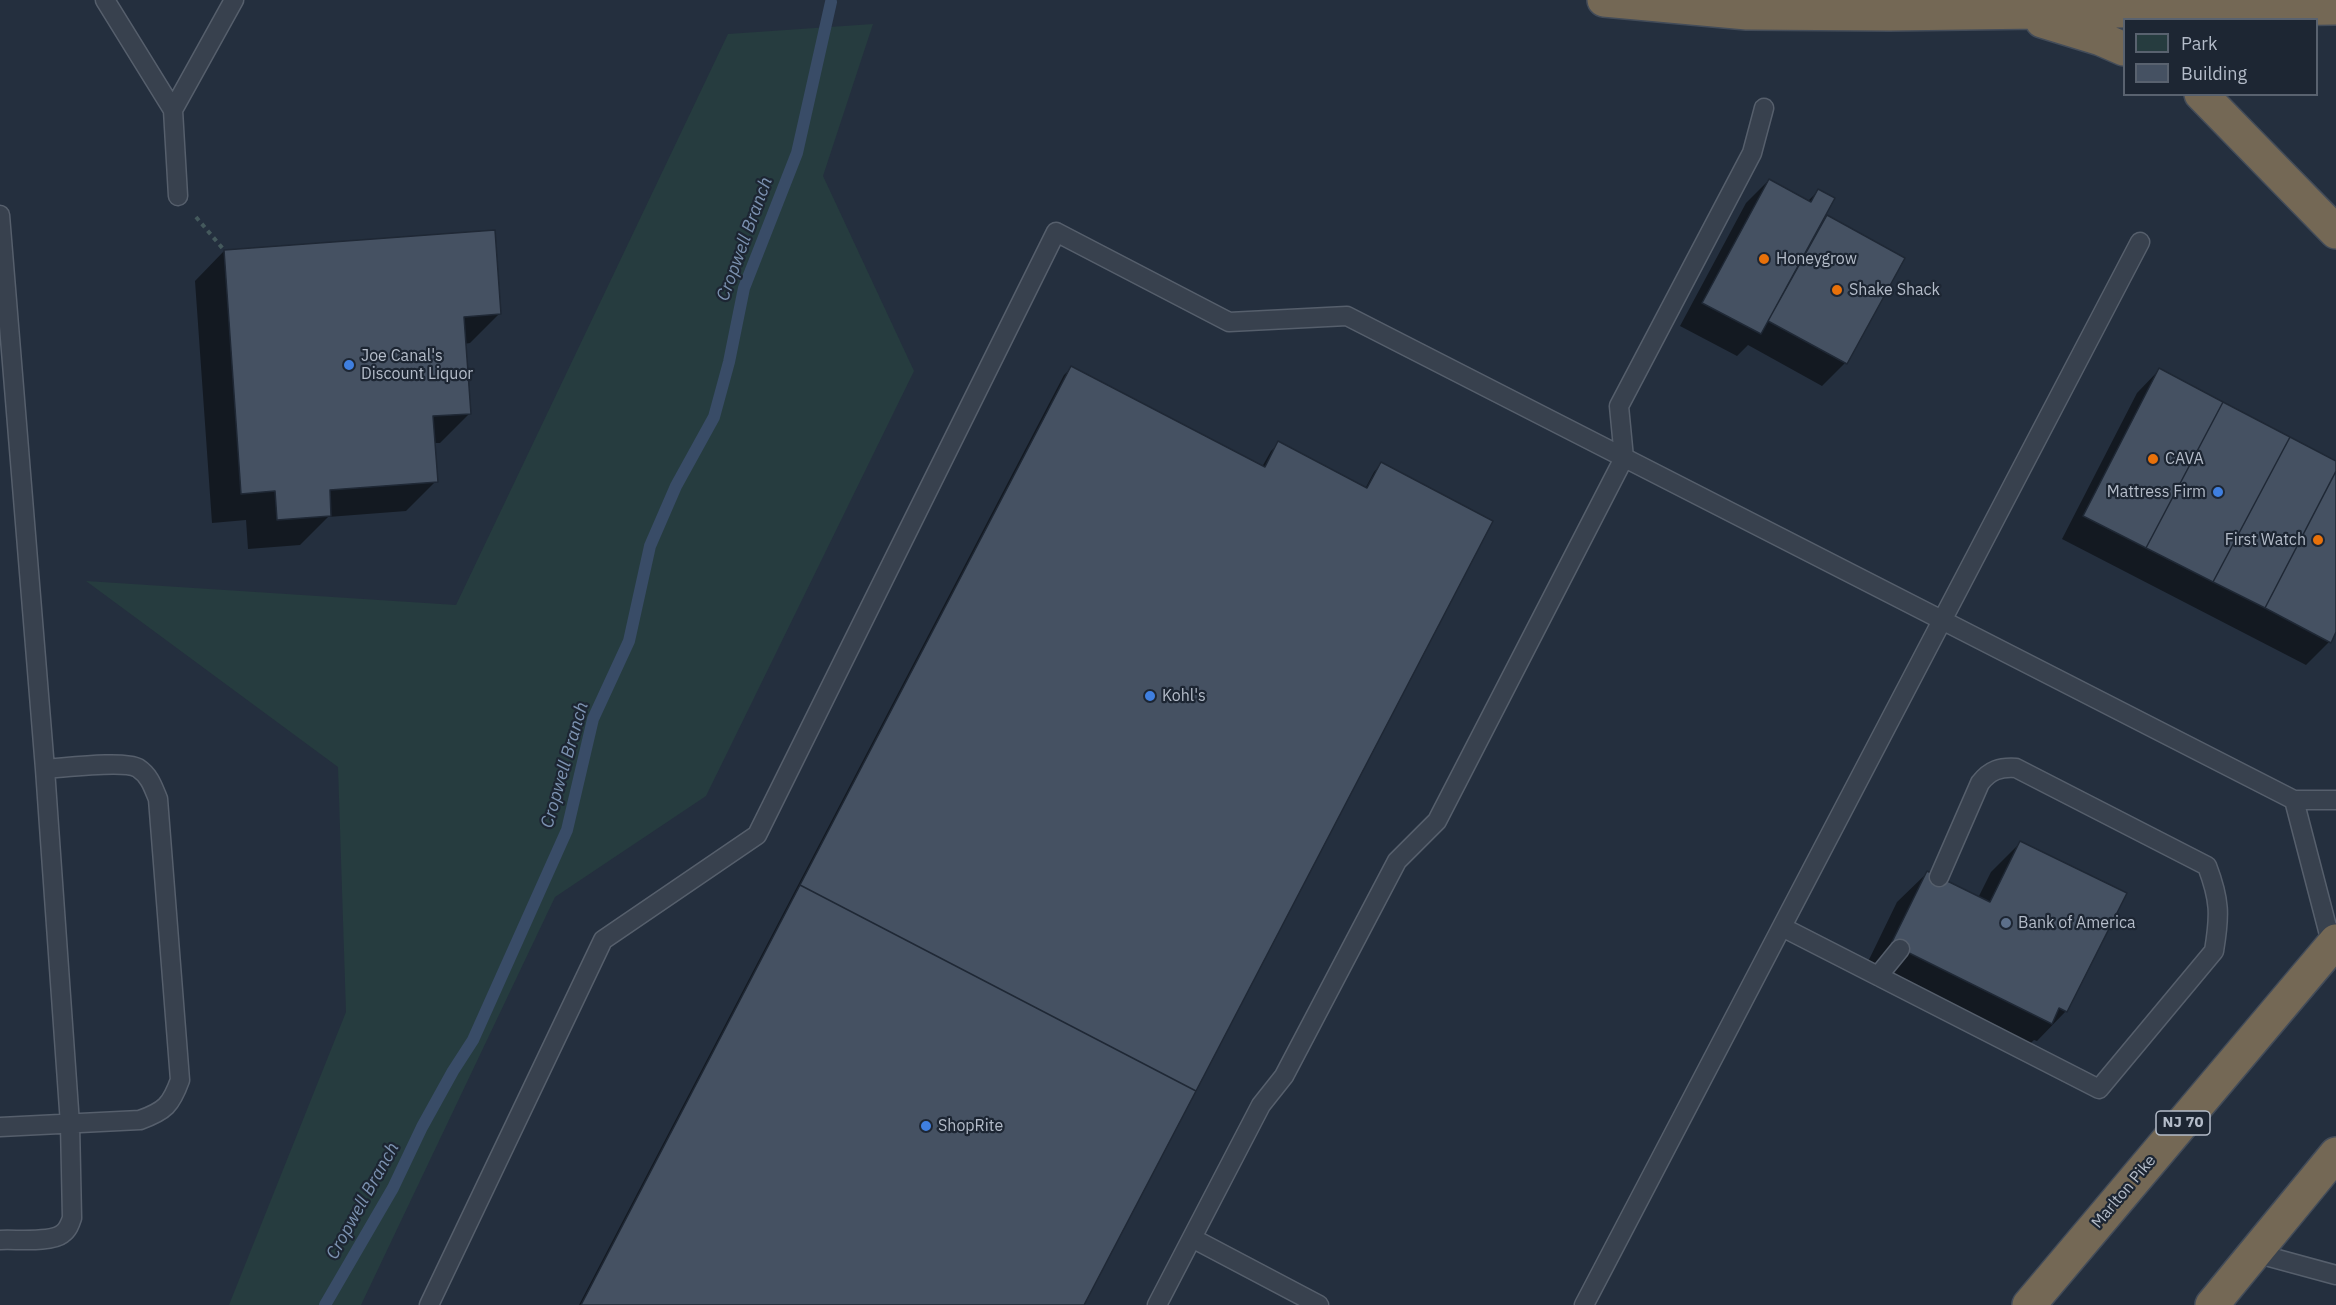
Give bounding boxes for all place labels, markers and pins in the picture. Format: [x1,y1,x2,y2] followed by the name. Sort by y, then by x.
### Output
[1776,249,1857,269] place label: Honeygrow
[1757,252,1771,266] marker: Honeygrow
[1849,280,1940,300] place label: Shake Shack
[1830,283,1844,297] marker: Shake Shack
[361,346,473,384] place label: Joe Canal's Discount Liquor
[342,358,356,372] marker: Joe Canal's Discount Liquor
[2165,449,2204,469] place label: CAVA
[2146,452,2160,466] marker: CAVA
[2107,482,2206,502] place label: Mattress Firm
[2211,485,2225,499] marker: Mattress Firm
[2225,530,2306,550] place label: First Watch
[2311,533,2325,547] marker: First Watch
[1162,686,1206,706] place label: Kohl's
[1143,689,1157,703] marker: Kohl's
[2018,913,2136,933] place label: Bank of America
[1999,916,2013,930] marker: Bank of America
[938,1116,1003,1136] place label: ShopRite
[919,1119,933,1133] marker: ShopRite

